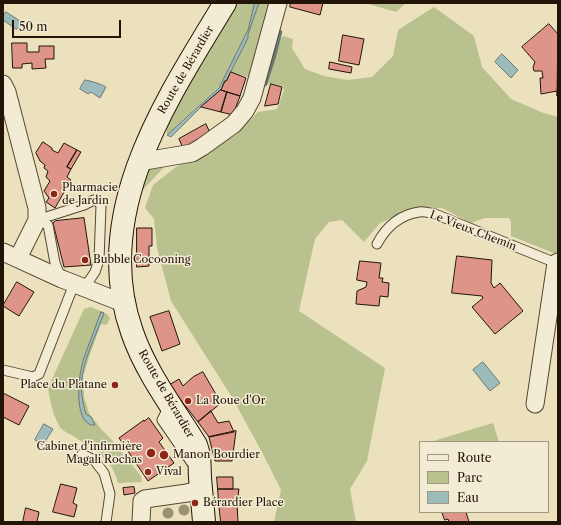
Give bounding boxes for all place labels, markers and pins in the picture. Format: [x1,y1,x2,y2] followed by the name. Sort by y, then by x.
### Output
[62,181,118,207] place label: Pharmacie de Jardin
[49,189,59,199] marker: Pharmacie de Jardin
[93,253,191,267] place label: Bubble Cocooning
[80,255,90,265] marker: Bubble Cocooning
[20,378,107,392] place label: Place du Platane
[110,380,120,390] marker: Place du Platane
[196,394,265,408] place label: La Roue d'Or
[183,396,193,406] marker: La Roue d'Or
[37,440,142,466] place label: Cabinet d'infirmière Magali Rochas
[145,447,157,459] marker: Cabinet d'infirmière Magali Rochas
[173,448,260,462] place label: Manon Bourdier
[158,449,170,461] marker: Manon Bourdier
[156,465,182,479] place label: Vival
[143,467,153,477] marker: Vival
[203,496,284,510] place label: Bérardier Place
[190,498,200,508] marker: Bérardier Place

